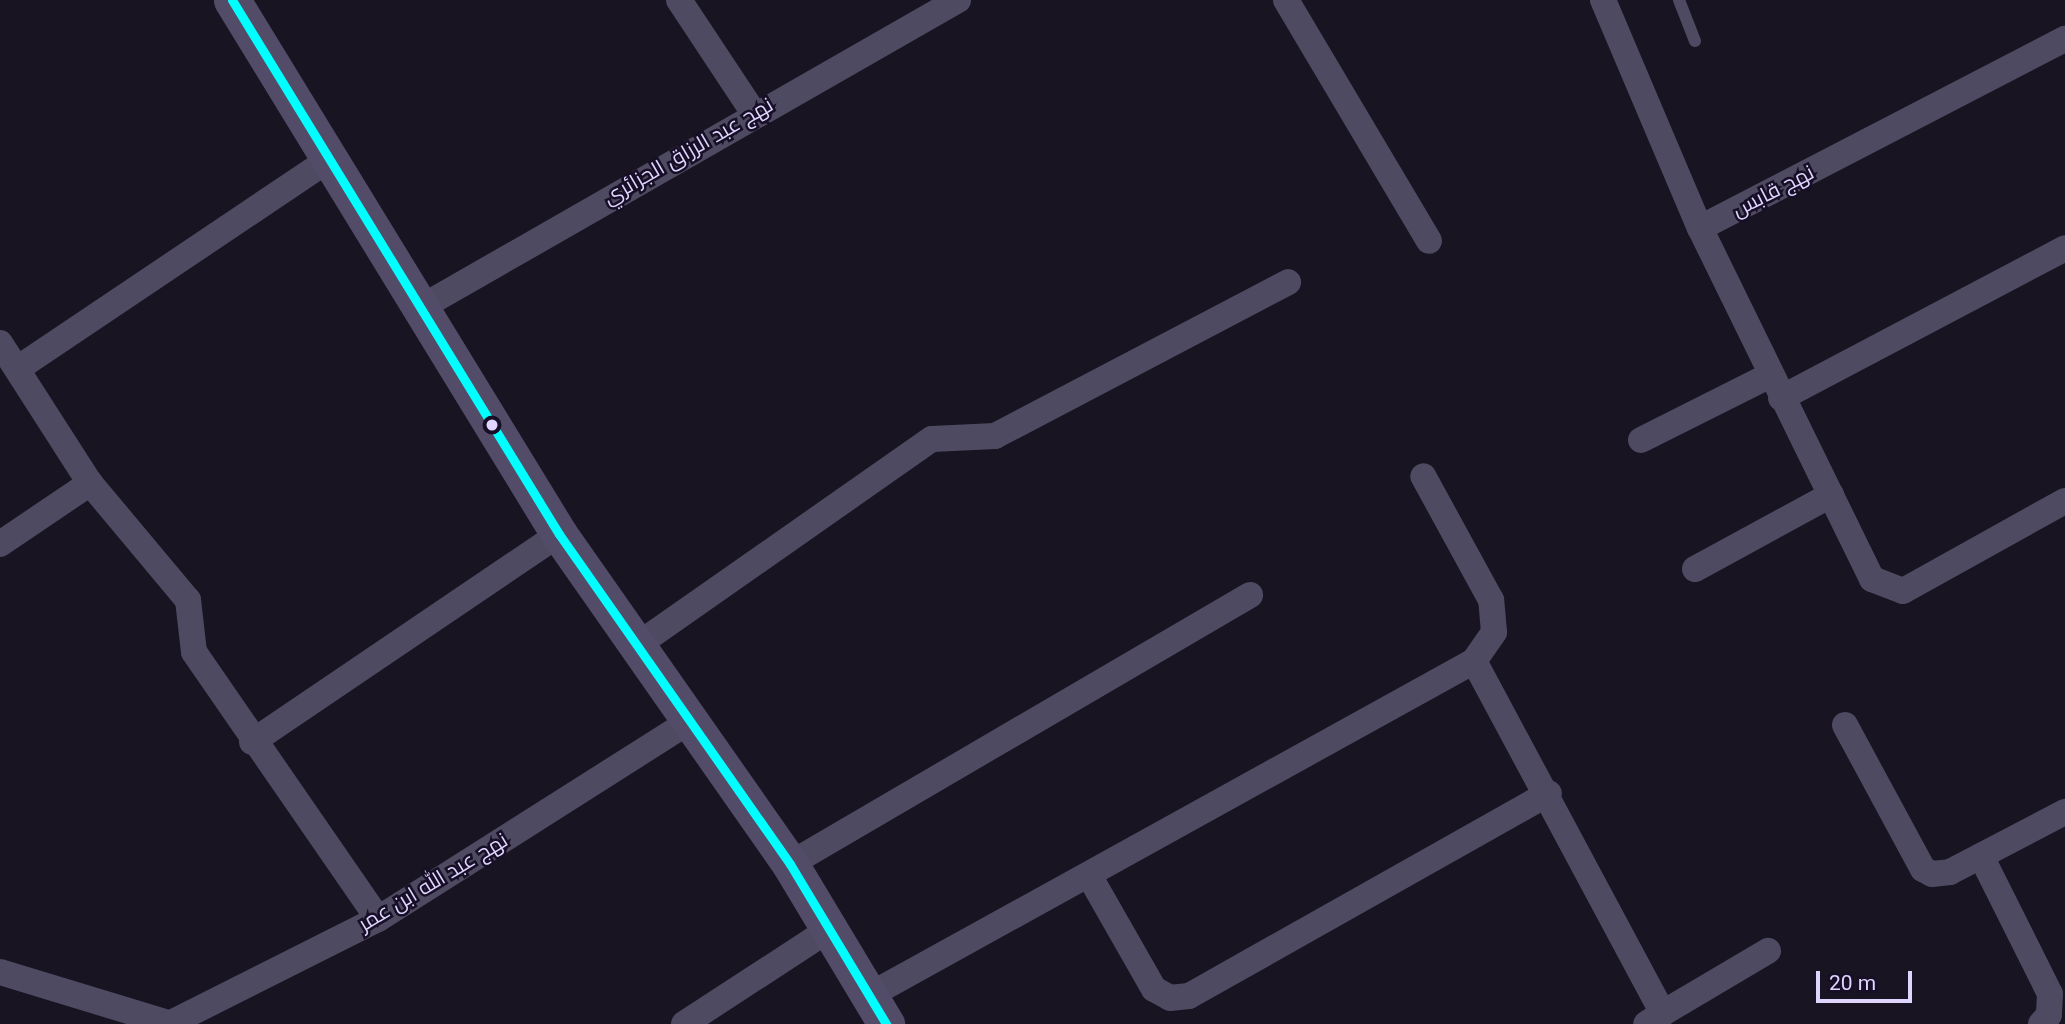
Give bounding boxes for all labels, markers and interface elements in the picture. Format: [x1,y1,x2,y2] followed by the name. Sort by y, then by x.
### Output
[599,92,777,210] street label: نهج عبد الرزاق الجزائري
[1728,160,1818,222] street label: نهج قابس
[485,418,499,432] unlabelled marker
[354,827,512,937] street label: نهج عبد الله ابن عمر
[1820,958,1916,1002] scale bar
[1829,971,1876,995] text: 20 m

